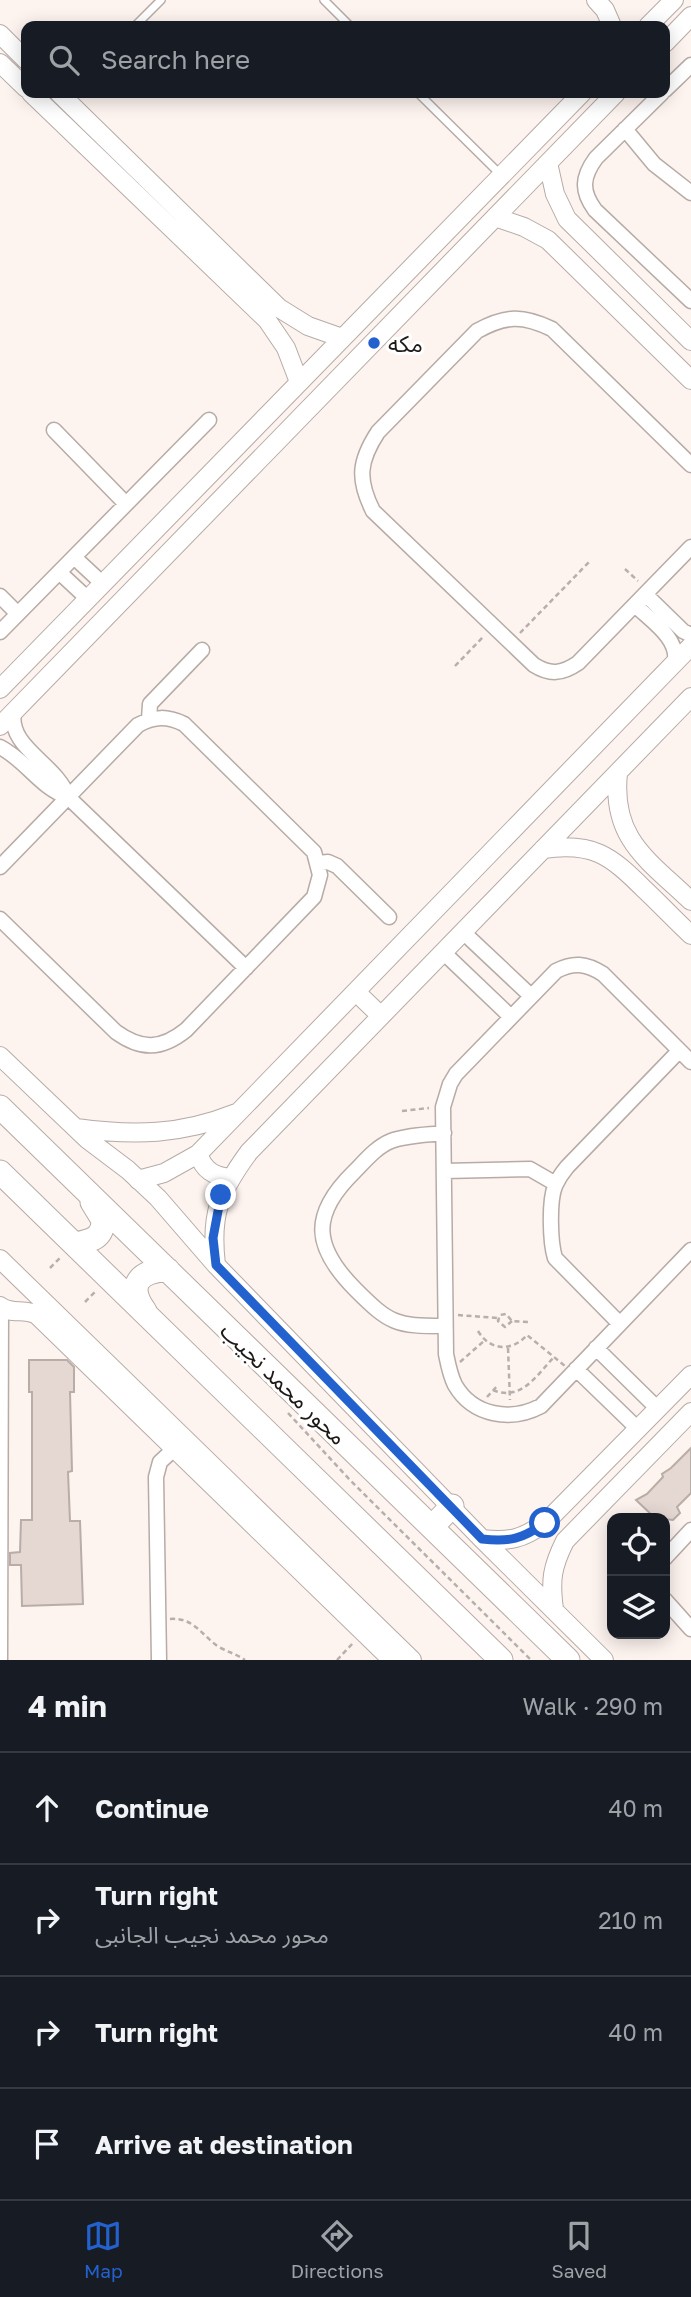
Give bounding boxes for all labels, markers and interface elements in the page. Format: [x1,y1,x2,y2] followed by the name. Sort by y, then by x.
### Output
[21,21,670,98] search box
[45,41,83,79] icon: search
[101,44,250,75] text: Search here
[388,329,423,357] place label: مكه
[366,335,382,351] marker: مكه
[205,1179,236,1210] route end
[214,1316,353,1451] street label: محور محمد نجيب
[529,1507,560,1538] route start
[607,1513,670,1639] map controls
[607,1513,670,1576] button: locate
[607,1576,670,1639] button: layers
[28,1688,107,1724] text: 4 min
[522,1692,663,1720] text: Walk · 290 m
[28,1789,66,1827] icon: ahead
[95,1793,209,1824] text: Continue
[609,1794,663,1822] text: 40 m
[95,1880,218,1911] text: Turn right
[28,1901,66,1939] icon: right
[598,1906,663,1934] text: 210 m
[95,1920,329,1948] text: محور محمد نجيب الجانبى
[28,2013,66,2051] icon: right
[95,2017,218,2048] text: Turn right
[609,2018,663,2046] text: 40 m
[28,2125,66,2163] icon: arrive
[95,2129,353,2160] text: Arrive at destination
[84,2217,123,2282] tab: Map
[291,2217,384,2282] tab: Directions
[552,2217,607,2282] tab: Saved

